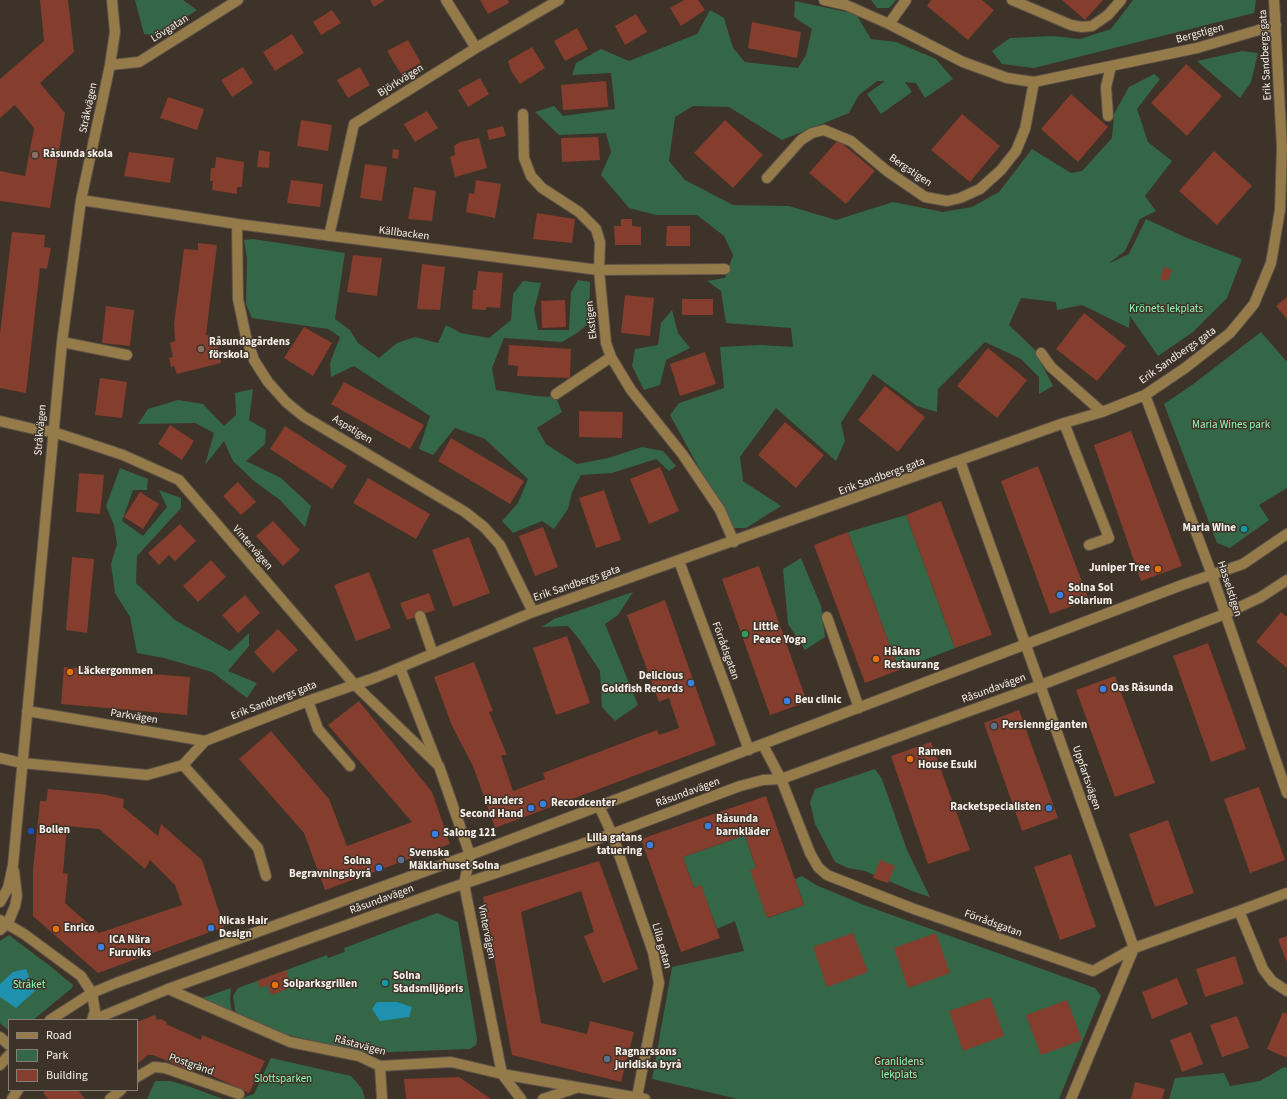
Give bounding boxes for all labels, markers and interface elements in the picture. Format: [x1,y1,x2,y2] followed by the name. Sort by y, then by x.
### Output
[1257,9,1275,101] street label: Erik Sandbergs gata
[149,12,191,46] street label: Lövgatan
[1175,21,1225,47] street label: Bergstigen
[376,62,426,100] street label: Björkvägen
[77,82,101,134] street label: Stråkvägen
[43,148,113,162] place label: Råsunda skola
[30,150,40,160] marker: Råsunda skola
[886,152,934,190] street label: Bergstigen
[378,224,430,244] street label: Källbacken
[583,300,601,340] street label: Ekstigen
[1129,303,1203,317] park label: Krönets lekplats
[1137,325,1219,387] street label: Erik Sandbergs gata
[209,336,290,362] place label: Råsundagårdens förskola
[196,344,206,354] marker: Råsundagårdens förskola
[32,404,50,456] street label: Stråkvägen
[329,413,375,447] street label: Aspstigen
[1192,419,1270,433] park label: Maria Wines park
[837,455,927,499] street label: Erik Sandbergs gata
[1182,522,1236,536] place label: Maria Wine
[229,523,275,573] street label: Vintervägen
[1239,524,1249,534] marker: Maria Wine
[1214,559,1244,619] street label: Hasselstigen
[1089,562,1150,576] place label: Juniper Tree
[532,563,622,605] street label: Erik Sandbergs gata
[1153,564,1163,574] marker: Juniper Tree
[1068,582,1113,608] place label: Solna Sol Solarium
[1055,590,1065,600] marker: Solna Sol Solarium
[708,620,742,682] street label: Förrådsgatan
[753,621,806,647] place label: Little Peace Yoga
[740,629,750,639] marker: Little Peace Yoga
[884,646,939,672] place label: Håkans Restaurang
[871,654,881,664] marker: Håkans Restaurang
[78,665,153,679] place label: Läckergommen
[65,667,75,677] marker: Läckergommen
[602,670,683,696] place label: Delicious Goldfish Records
[960,671,1028,707] street label: Råsundavägen
[686,678,696,688] marker: Delicious Goldfish Records
[229,679,319,723] street label: Erik Sandbergs gata
[1111,682,1173,696] place label: Oas Råsunda
[1098,684,1108,694] marker: Oas Råsunda
[795,694,842,708] place label: Beu clinic
[782,696,792,706] marker: Beu clinic
[109,707,159,727] street label: Parkvägen
[1002,719,1087,733] place label: Persienngiganten
[989,721,999,731] marker: Persienngiganten
[1069,744,1103,812] street label: Uppfartsvägen
[918,746,977,772] place label: Ramen House Esuki
[905,754,915,764] marker: Ramen House Esuki
[654,775,722,811] street label: Råsundavägen
[460,795,523,821] place label: Harders Second Hand
[551,797,616,811] place label: Recordcenter
[538,799,548,809] marker: Recordcenter
[950,801,1041,815] place label: Racketspecialisten
[526,803,536,813] marker: Harders Second Hand
[1044,803,1054,813] marker: Racketspecialisten
[716,813,770,839] place label: Råsunda barnkläder
[703,821,713,831] marker: Råsunda barnkläder
[39,824,70,838] place label: Bollen
[26,826,36,836] marker: Bollen
[443,827,496,841] place label: Salong 121
[430,829,440,839] marker: Salong 121
[587,832,642,858] place label: Lilla gatans tatuering
[645,840,655,850] marker: Lilla gatans tatuering
[409,847,499,873] place label: Svenska Mäklarhuset Solna
[289,855,371,881] place label: Solna Begravningsbyrå
[396,855,406,865] marker: Svenska Mäklarhuset Solna
[374,863,384,873] marker: Solna Begravningsbyrå
[348,882,416,918] street label: Råsundavägen
[474,904,498,960] street label: Vintervägen
[962,907,1024,941] street label: Förrådsgatan
[219,915,268,941] place label: Nicas Hair Design
[648,921,674,971] street label: Lilla gatan
[64,922,95,936] place label: Enrico
[206,923,216,933] marker: Nicas Hair Design
[51,924,61,934] marker: Enrico
[109,934,151,960] place label: ICA Nära Furuviks
[96,942,106,952] marker: ICA Nära Furuviks
[393,970,463,996] place label: Solna Stadsmiljöpris
[283,978,357,992] place label: Solparksgrillen
[380,978,390,988] marker: Solna Stadsmiljöpris
[13,979,45,993] park label: Stråket
[270,980,280,990] marker: Solparksgrillen
[8,1019,138,1091] legend
[46,1027,72,1044] text: Road
[333,1033,387,1059] street label: Råstavägen
[615,1046,682,1072] place label: Ragnarssons juridiska byrå
[46,1047,68,1064] text: Park
[167,1051,215,1079] street label: Postgränd
[602,1054,612,1064] marker: Ragnarssons juridiska byrå
[874,1056,924,1082] park label: Granlidens lekplats
[46,1067,88,1084] text: Building
[254,1073,312,1087] park label: Slottsparken

